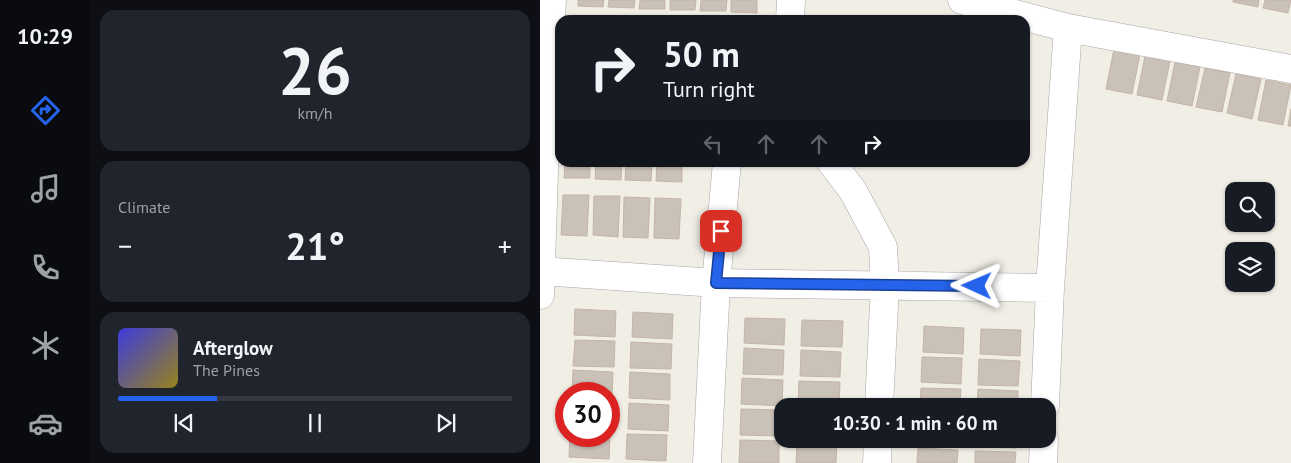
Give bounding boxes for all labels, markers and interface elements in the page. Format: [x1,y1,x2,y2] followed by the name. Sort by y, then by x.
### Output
[17,22,73,50] text: 10:29
[278,28,352,112] text: 26
[663,31,740,77] text: 50 m
[580,35,645,100] icon: right
[663,75,755,103] text: Turn right
[28,93,63,128] icon: directions
[297,103,333,123] text: km/h
[699,130,727,158] icon: left
[752,130,780,158] icon: ahead
[805,130,833,158] icon: ahead
[858,130,886,158] icon: right
[28,171,63,206] icon: music
[1225,182,1275,292] map controls
[1225,182,1275,232] button: search
[118,197,170,217] text: Climate
[700,210,742,252] pin
[707,217,735,245] icon: arrive
[285,221,345,270] text: 21°
[118,227,132,264] text: −
[498,227,512,264] text: +
[1225,242,1275,292] button: layers
[28,250,63,285] icon: phone
[950,259,1002,311] position arrow
[28,328,63,363] icon: climate
[193,336,273,360] text: Afterglow
[193,360,260,380] text: The Pines
[555,382,620,447] speed limit sign: 30
[28,406,63,441] icon: car
[170,409,198,437] icon: previous
[301,409,329,437] icon: pause
[432,409,460,437] icon: next
[832,411,998,435] text: 10:30 · 1 min · 60 m

